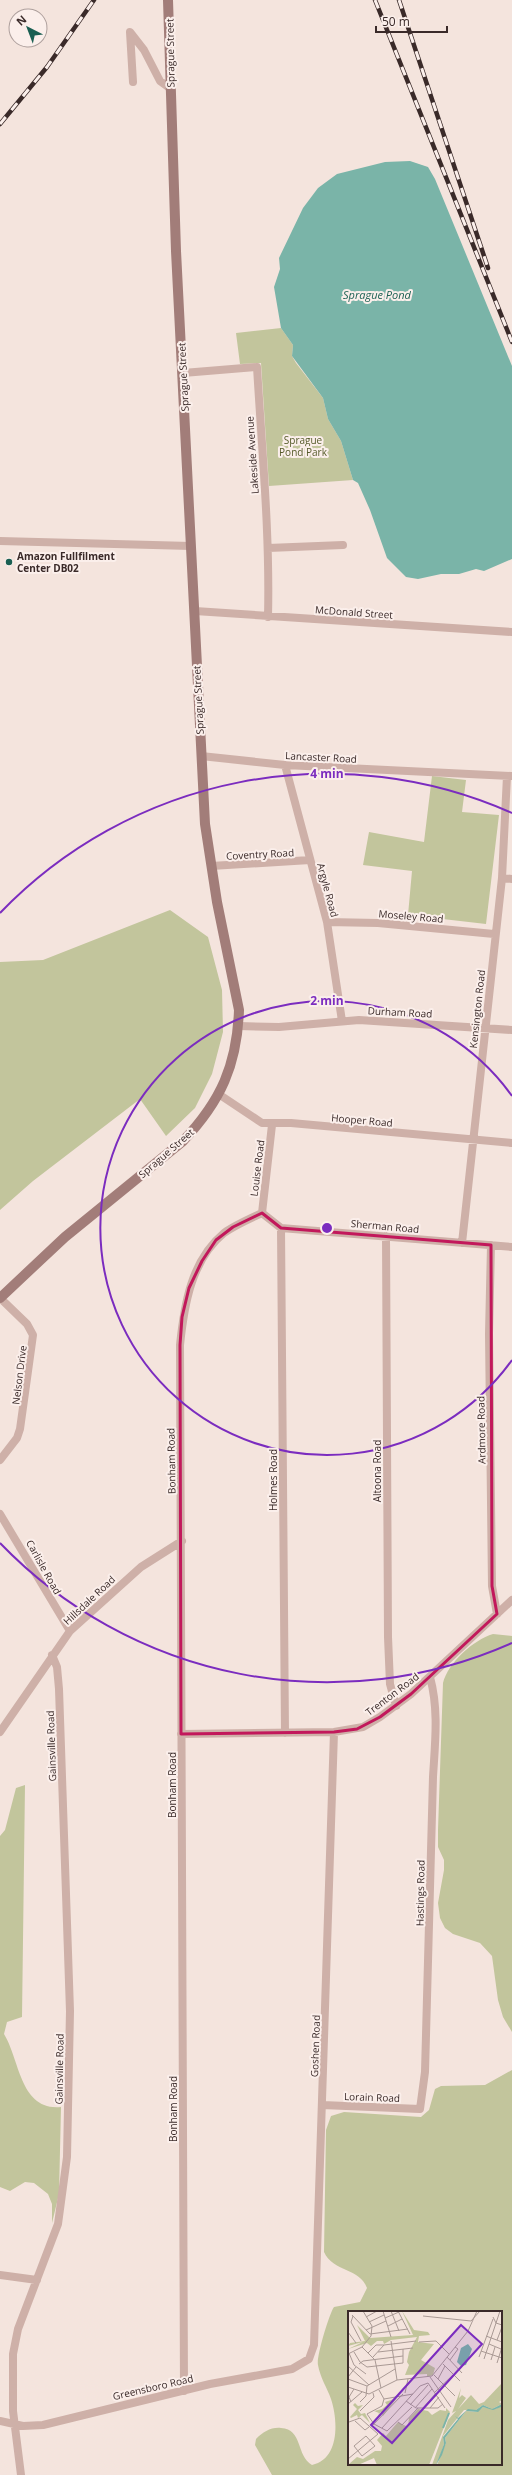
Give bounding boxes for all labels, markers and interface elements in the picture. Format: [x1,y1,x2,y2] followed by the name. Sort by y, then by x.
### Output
[8,8,48,48] north arrow
[376,8,447,34] scale bar
[13,12,29,29] text: N
[382,13,410,30] text: 50 m
[162,18,178,88] street label: Sprague Street
[343,287,412,302] water label: Sprague Pond
[174,342,192,412] street label: Sprague Street
[242,415,262,494] street label: Lakeside Avenue
[279,433,328,459] park label: Sprague Pond Park
[17,549,115,575] place label: Amazon Fullfilment Center DB02
[4,557,14,567] marker: Amazon Fullfilment Center DB02
[315,602,394,622] street label: McDonald Street
[189,665,207,735] street label: Sprague Street
[285,748,357,766] street label: Lancaster Road
[310,765,344,782] text: 4 min
[226,845,294,863] street label: Coventry Road
[314,861,342,919] street label: Argyle Road
[378,906,444,926] street label: Moseley Road
[466,969,488,1049] street label: Kensington Road
[310,992,344,1009] text: 2 min
[367,1003,433,1021] street label: Durham Road
[331,1110,393,1130] street label: Hooper Road
[135,1125,197,1181] street label: Sprague Street
[247,1139,267,1197] street label: Louise Road
[350,1216,420,1236] street label: Sherman Road
[320,1221,334,1235] centre of rings
[8,1344,30,1405] street label: Nelson Drive
[473,1396,489,1464] street label: Ardmore Road
[163,1428,179,1494] street label: Bonham Road
[370,1440,384,1502] street label: Altoona Road
[266,1449,280,1511] street label: Holmes Road
[23,1537,65,1597] street label: Carlisle Road
[60,1572,118,1628] street label: Hillsdale Road
[362,1669,422,1719] street label: Trenton Road
[43,1710,59,1782] street label: Gainsville Road
[165,1752,179,1818] street label: Bonham Road
[412,1860,428,1926] street label: Hastings Road
[307,2015,323,2077] street label: Goshen Road
[51,2033,67,2105] street label: Gainsville Road
[166,2076,180,2142] street label: Bonham Road
[344,2089,400,2105] street label: Lorain Road
[348,2311,502,2465] inset map
[111,2371,195,2403] street label: Greensboro Road

